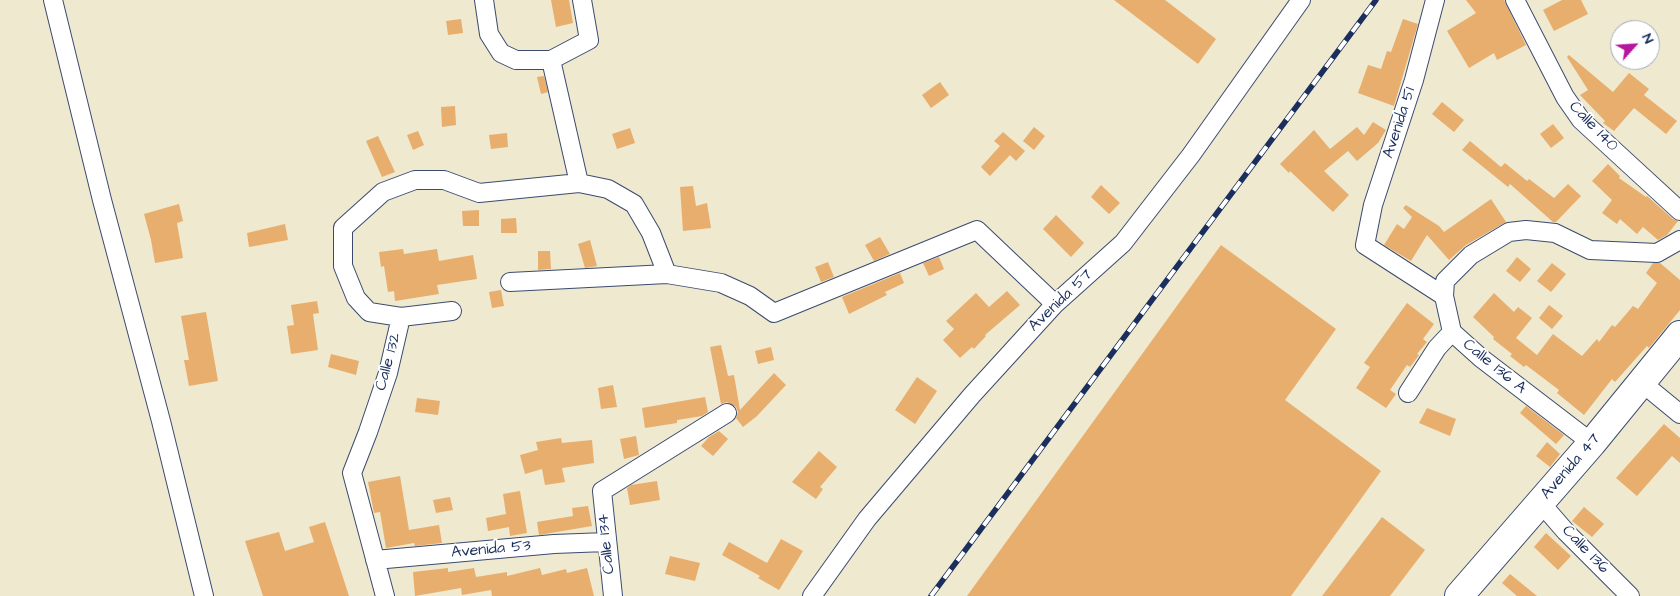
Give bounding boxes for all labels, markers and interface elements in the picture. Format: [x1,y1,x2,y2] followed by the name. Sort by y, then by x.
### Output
[1610,20,1660,70] north arrow
[1637,31,1658,47] text: N
[1379,85,1421,161] street label: Avenida 51
[1564,98,1622,156] street label: Calle 140
[1025,266,1097,336] street label: Avenida 57
[372,331,406,393] street label: Calle 132
[1458,335,1530,399] street label: Calle 136 A
[1537,430,1605,504] street label: Avenida 47
[594,513,620,575] street label: Calle 134
[1557,522,1613,578] street label: Calle 136
[450,537,532,563] street label: Avenida 53

